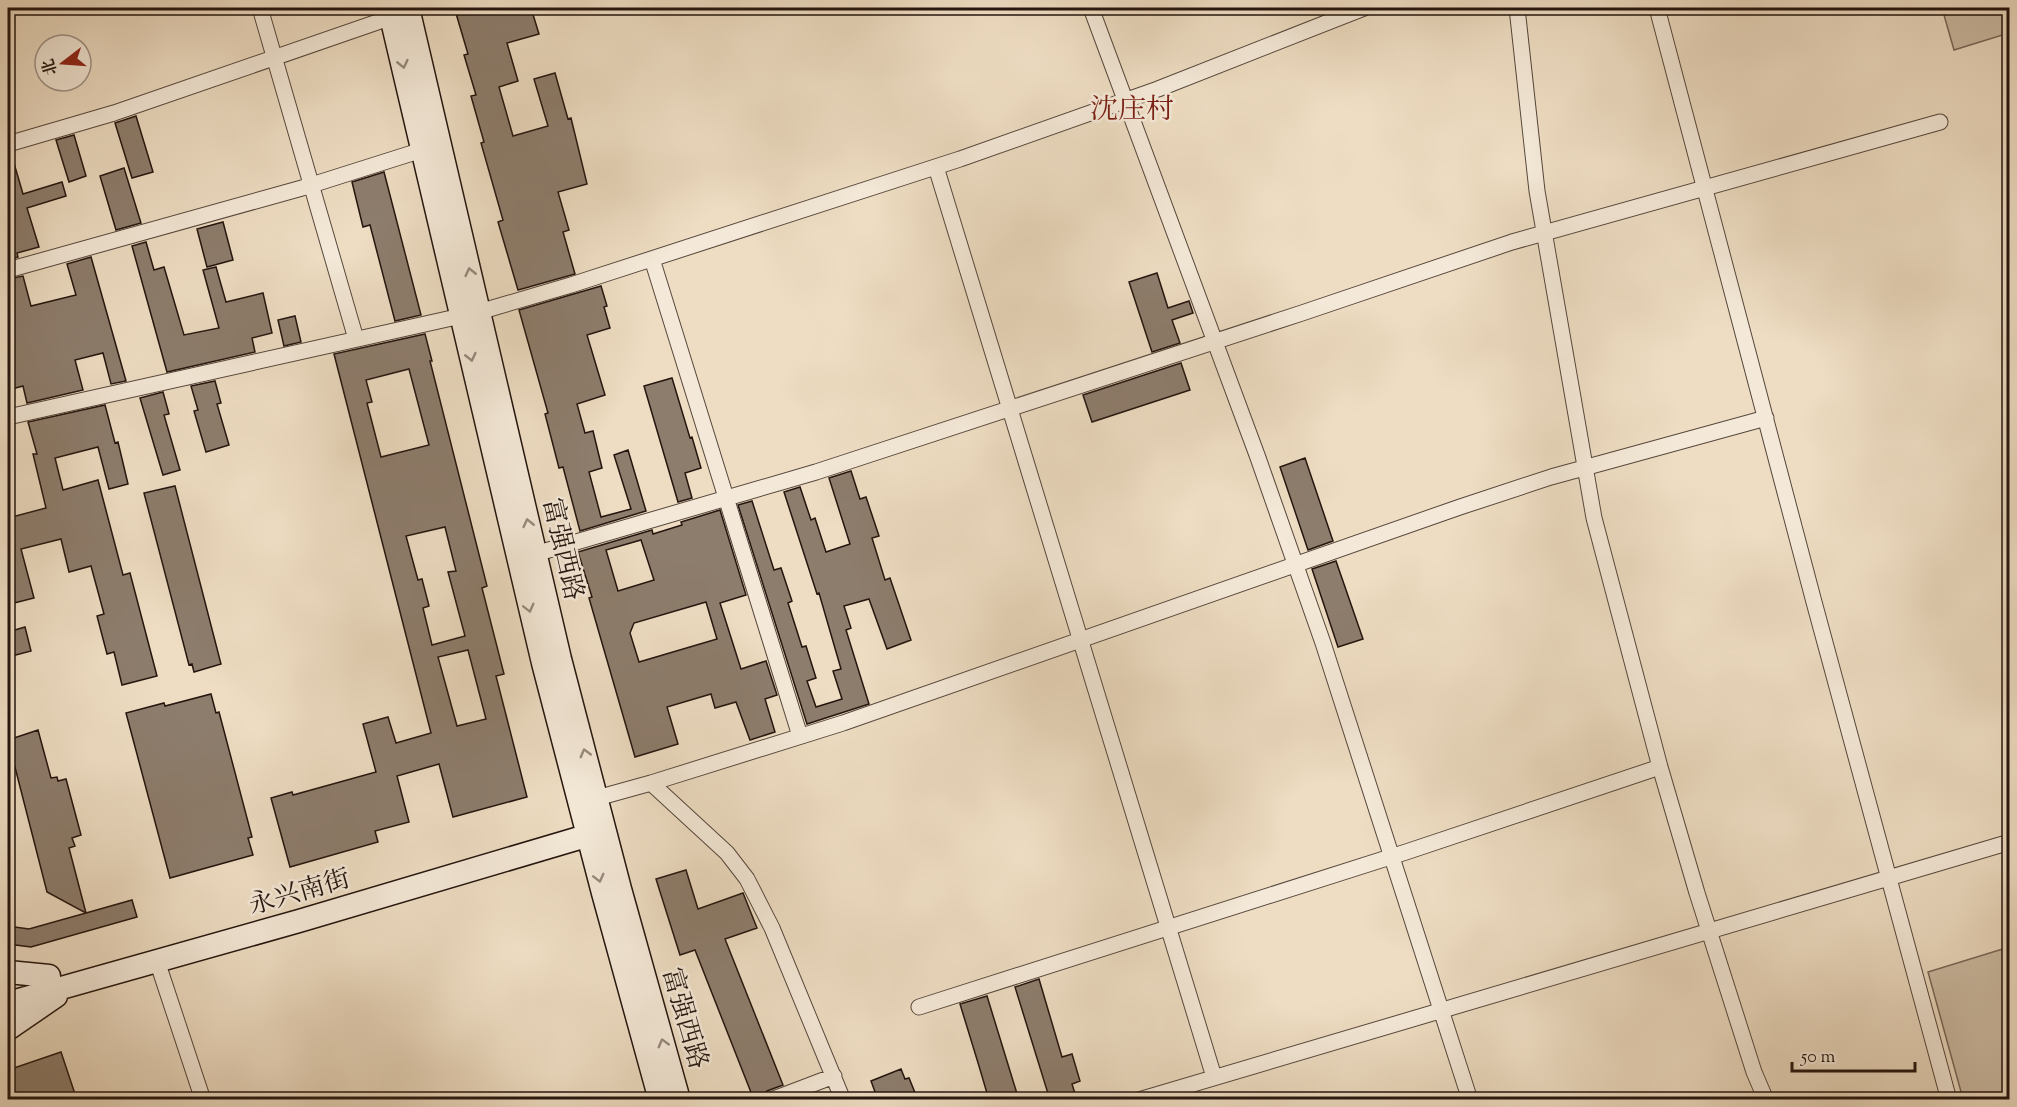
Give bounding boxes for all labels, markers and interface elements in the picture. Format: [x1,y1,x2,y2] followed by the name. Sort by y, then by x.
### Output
[33,33,93,93] north arrow
[38,56,64,78] text: 北
[395,59,408,69] one-way arrow
[1090,91,1174,131] district label: 沈庄村
[464,267,477,277] one-way arrow
[463,351,476,361] one-way arrow
[532,495,591,604] street label: 富强西路
[523,519,536,529] one-way arrow
[522,603,535,613] one-way arrow
[580,749,592,759] one-way arrow
[245,861,355,926] street label: 永兴南街
[591,873,604,883] one-way arrow
[651,964,716,1074] street label: 富强西路
[1792,1035,1915,1073] scale bar
[658,1038,670,1049] one-way arrow
[1800,1045,1836,1071] text: 50 m

